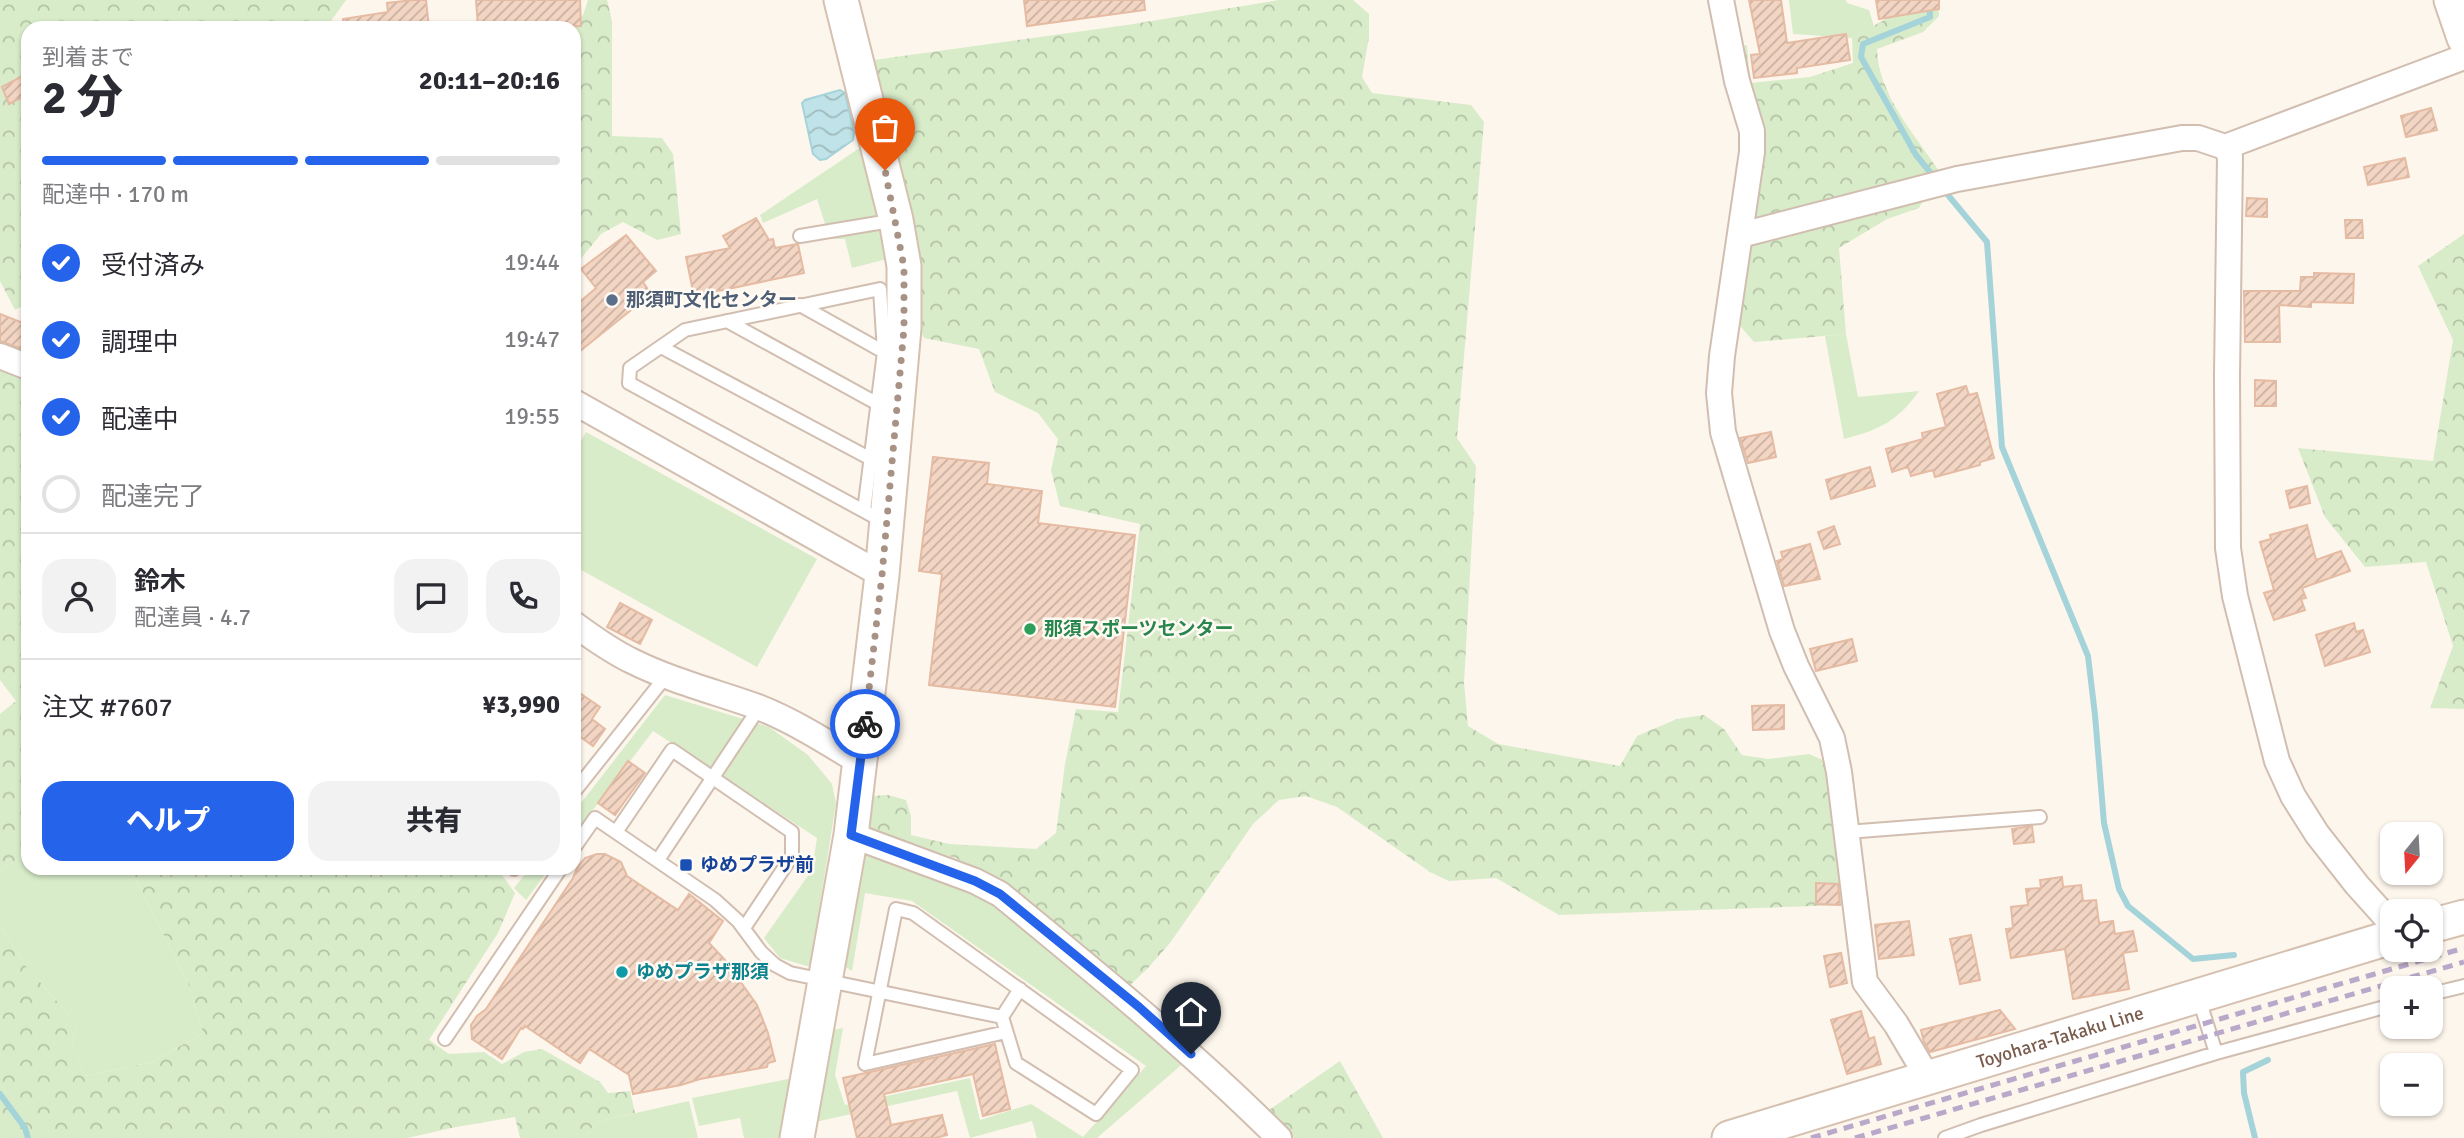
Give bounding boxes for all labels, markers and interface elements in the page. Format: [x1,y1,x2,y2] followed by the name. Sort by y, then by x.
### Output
[42,43,134,72] text: 到着まで
[419,65,560,97] text: 20:11–20:16
[42,70,123,126] text: 2 分
[855,98,915,170] pin
[866,109,904,147] icon: bag
[42,180,189,209] text: 配達中 · 170 m
[42,244,80,282] icon: check
[504,248,560,277] text: 19:44
[101,250,205,282] text: 受付済み
[626,288,797,312] place label: 那須町文化センター
[604,292,620,308] marker: 那須町文化センター
[42,321,80,359] icon: check
[504,325,560,354] text: 19:47
[101,327,179,359] text: 調理中
[42,398,80,436] icon: check
[504,402,560,431] text: 19:55
[101,404,179,436] text: 配達中
[101,481,205,513] text: 配達完了
[42,559,116,633] button: person
[394,559,468,633] button: chat
[486,559,560,633] button: phone
[134,566,186,598] text: 鈴木
[134,603,251,632] text: 配達員 · 4.7
[1044,617,1234,641] place label: 那須スポーツセンター
[1022,621,1038,637] marker: 那須スポーツセンター
[482,689,560,721] text: ¥3,990
[830,689,900,759] courier
[42,692,173,724] text: 注文 #7607
[846,705,884,743] icon: bike
[42,781,294,861] button: ヘルプ
[308,781,560,861] button: 共有
[2380,822,2443,886] north arrow
[2380,822,2443,1116] map controls
[700,853,814,877] place label: ゆめプラザ前
[678,857,694,873] marker: ゆめプラザ前
[2380,899,2443,962] button: locate
[636,960,769,984] place label: ゆめプラザ那須
[614,964,630,980] marker: ゆめプラザ那須
[2380,976,2443,1039] button: +
[1161,982,1221,1054] pin
[1172,993,1210,1031] icon: home
[1974,1001,2147,1074] street label: Toyohara-Takaku Line
[2380,1053,2443,1116] button: −

